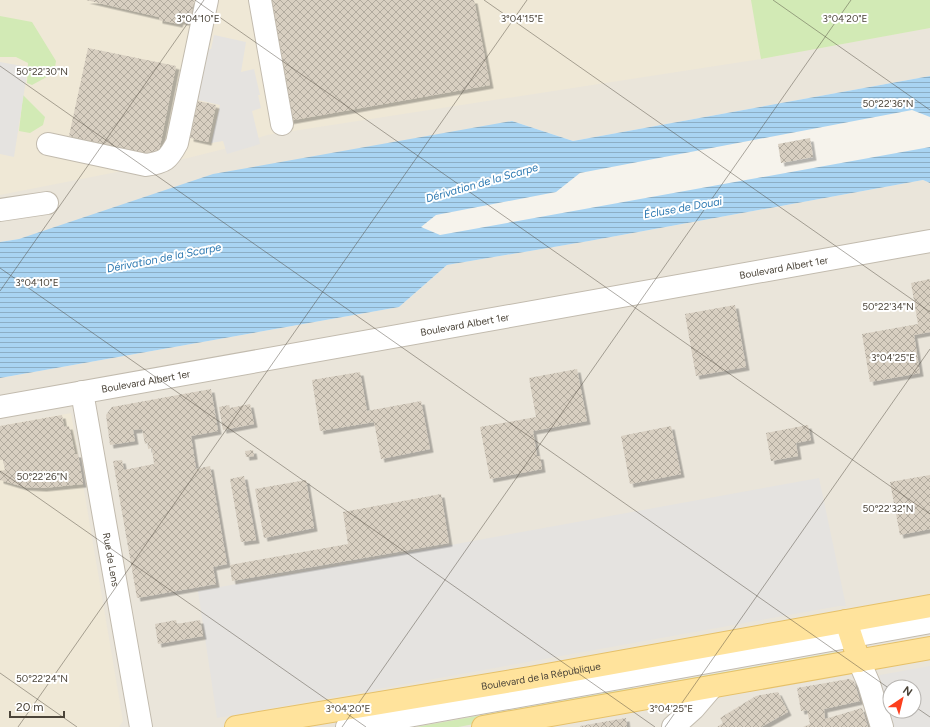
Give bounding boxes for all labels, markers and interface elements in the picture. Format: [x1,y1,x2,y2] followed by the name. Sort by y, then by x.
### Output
[176,12,220,25] text: 3°04'10"E
[501,12,543,25] text: 3°04'15"E
[823,12,868,25] text: 3°04'20"E
[16,65,68,78] text: 50°22'30"N
[862,97,914,110] text: 50°22'36"N
[424,161,540,205] water label: Dérivation de la Scarpe
[643,194,724,221] water label: Écluse de Douai
[106,241,222,275] water label: Dérivation de la Scarpe
[738,253,830,281] street label: Boulevard Albert 1er
[15,276,59,289] text: 3°04'10"E
[862,300,914,313] text: 50°22'34"N
[419,310,511,338] street label: Boulevard Albert 1er
[871,351,915,364] text: 3°04'25"E
[100,367,192,395] street label: Boulevard Albert 1er
[16,470,68,483] text: 50°22'26"N
[863,502,914,515] text: 50°22'32"N
[100,531,123,588] street label: Rue de Lens
[480,659,602,693] street label: Boulevard de la République
[16,672,68,685] text: 50°22'24"N
[882,679,922,719] north arrow
[900,683,915,699] text: N
[10,693,64,719] scale bar
[16,700,44,714] text: 20 m
[326,702,371,715] text: 3°04'20"E
[649,702,693,715] text: 3°04'25"E

